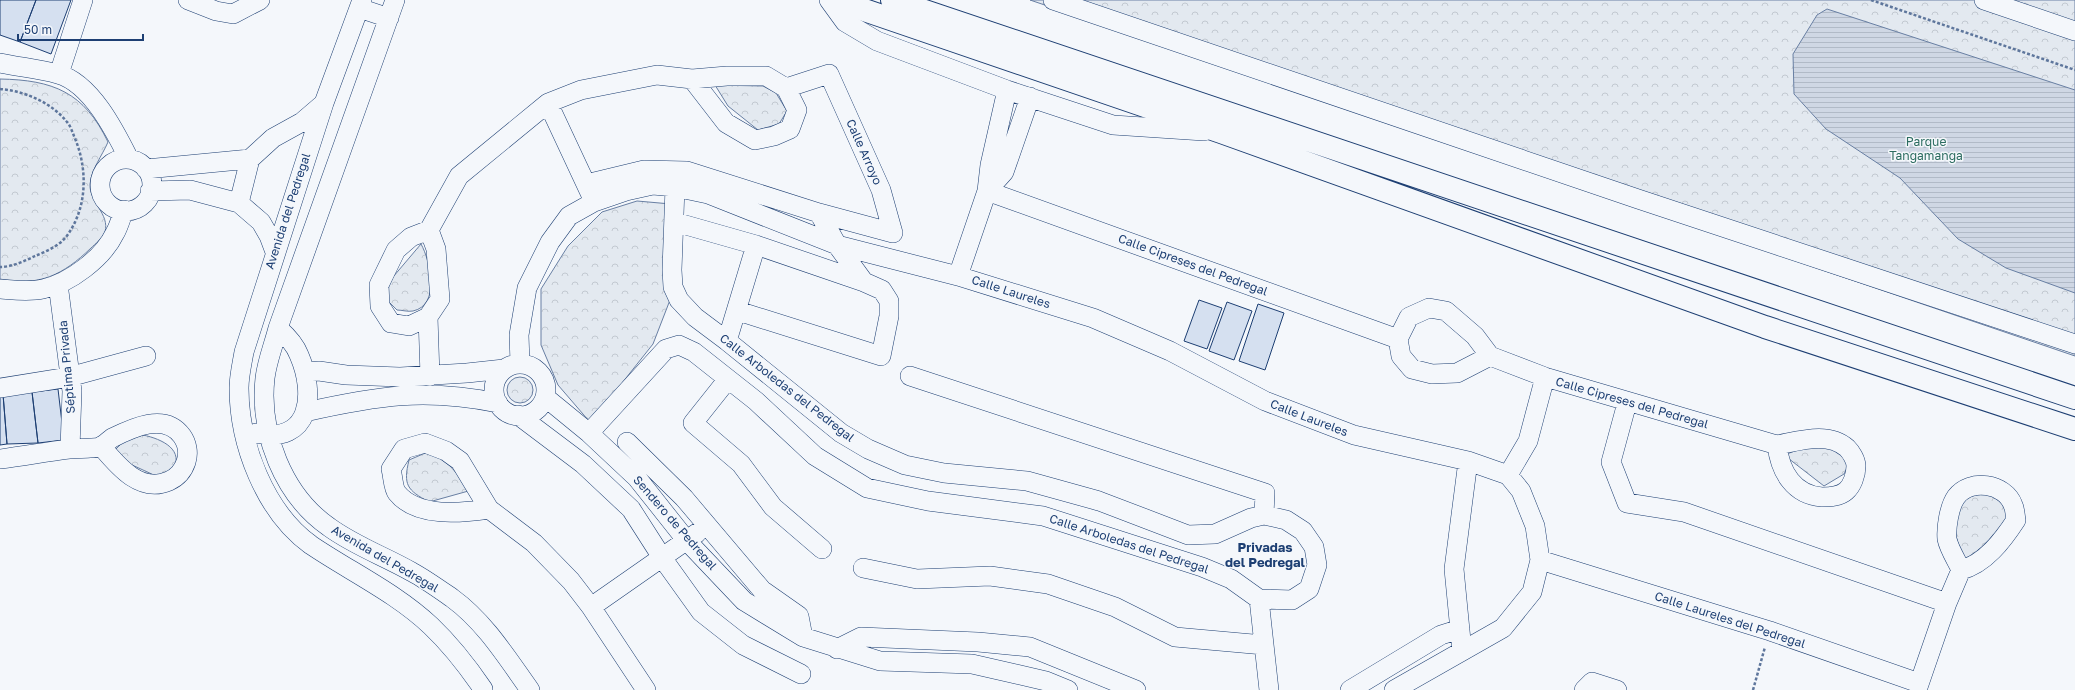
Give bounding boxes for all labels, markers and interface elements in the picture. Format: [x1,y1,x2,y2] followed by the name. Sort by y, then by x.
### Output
[18,16,143,42] scale bar
[24,22,52,37] text: 50 m
[843,117,886,187] street label: Calle Arroyo
[1889,134,1963,163] park label: Parque Tangamanga
[262,151,313,271] street label: Avenida del Pedregal
[1116,230,1270,299] street label: Calle Cipreses del Pedregal
[970,272,1052,311] street label: Calle Laureles
[55,320,78,414] street label: Séptima Privada
[717,330,858,445] street label: Calle Arboledas del Pedregal
[1554,374,1710,432] street label: Calle Cipreses del Pedregal
[1268,396,1350,439] street label: Calle Laureles
[630,472,721,573] street label: Sendero de Pedregal
[1048,511,1211,576] street label: Calle Arboledas del Pedregal
[329,522,442,595] street label: Avenida del Pedregal
[1225,539,1306,570] district label: Privadas del Pedregal
[1653,588,1808,651] street label: Calle Laureles del Pedregal

